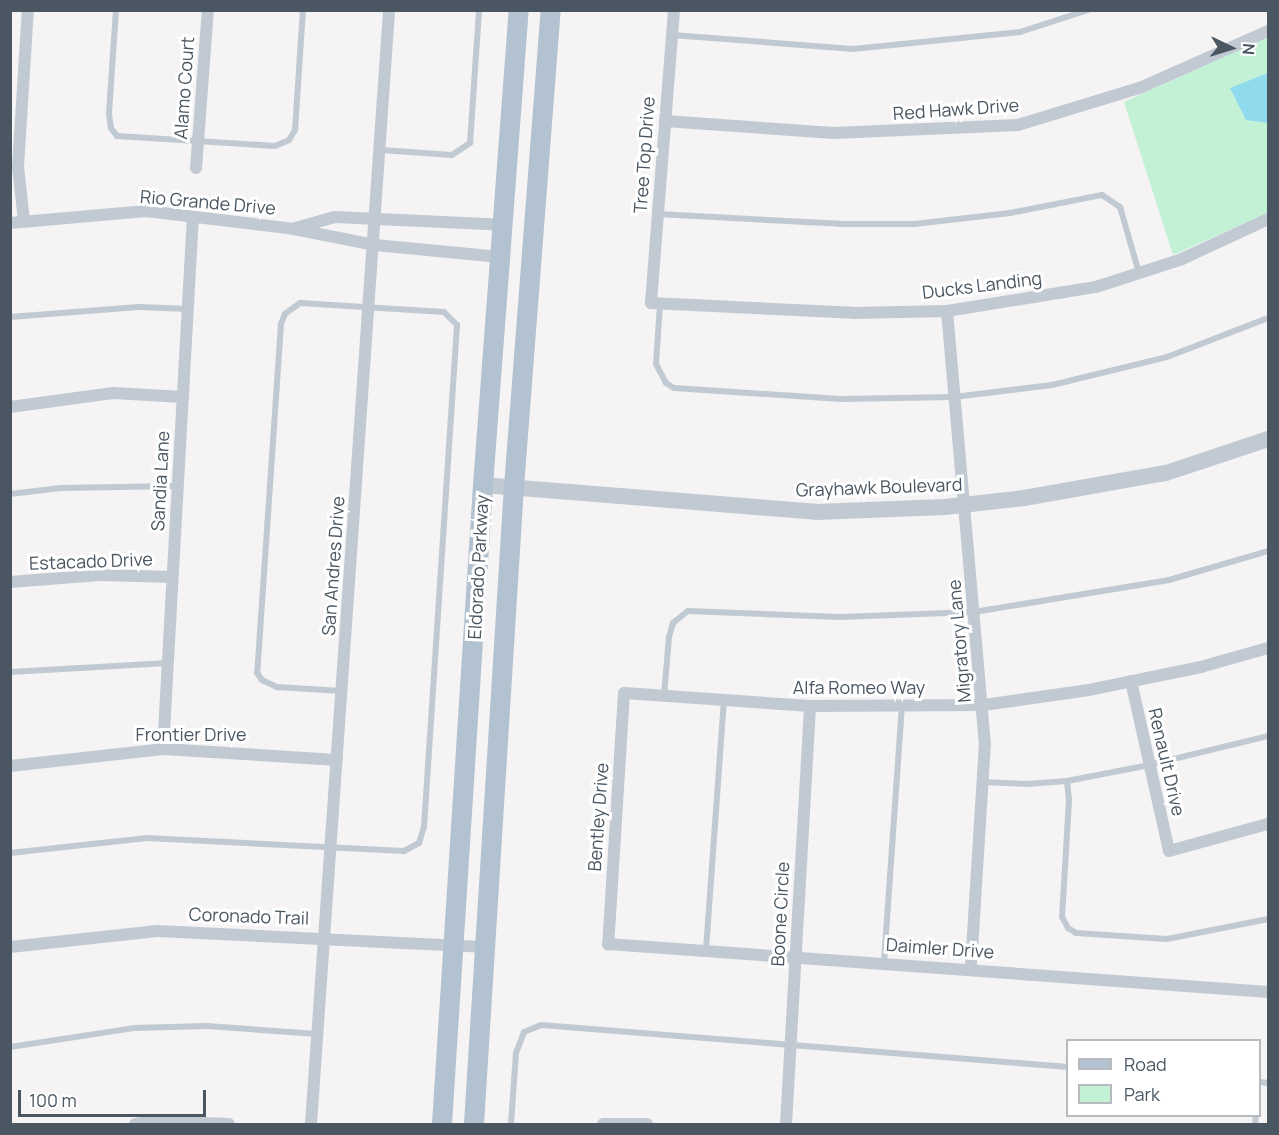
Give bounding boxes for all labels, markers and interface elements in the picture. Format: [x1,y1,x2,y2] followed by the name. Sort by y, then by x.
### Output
[1201,18,1261,78] north arrow
[170,36,198,140] street label: Alamo Court
[1238,43,1260,56] text: N
[892,94,1020,124] street label: Red Hawk Drive
[629,96,659,214] street label: Tree Top Drive
[139,185,277,219] street label: Rio Grande Drive
[921,267,1043,303] street label: Ducks Landing
[147,430,173,532] street label: Sandia Lane
[795,473,963,501] street label: Grayhawk Boulevard
[463,494,493,640] street label: Eldorado Parkway
[317,495,349,637] street label: San Andres Drive
[29,548,153,574] street label: Estacado Drive
[943,579,975,703] street label: Migratory Lane
[793,676,925,698] street label: Alfa Romeo Way
[1144,706,1190,818] street label: Renault Drive
[136,723,246,745] street label: Frontier Drive
[583,762,613,872] street label: Bentley Drive
[766,861,794,967] street label: Boone Circle
[188,903,310,929] street label: Coronado Trail
[885,933,995,963] street label: Daimler Drive
[1066,1039,1261,1117] legend
[1124,1052,1167,1076] text: Road
[21,1078,208,1116] scale bar
[1124,1082,1160,1106] text: Park
[29,1088,77,1112] text: 100 m

